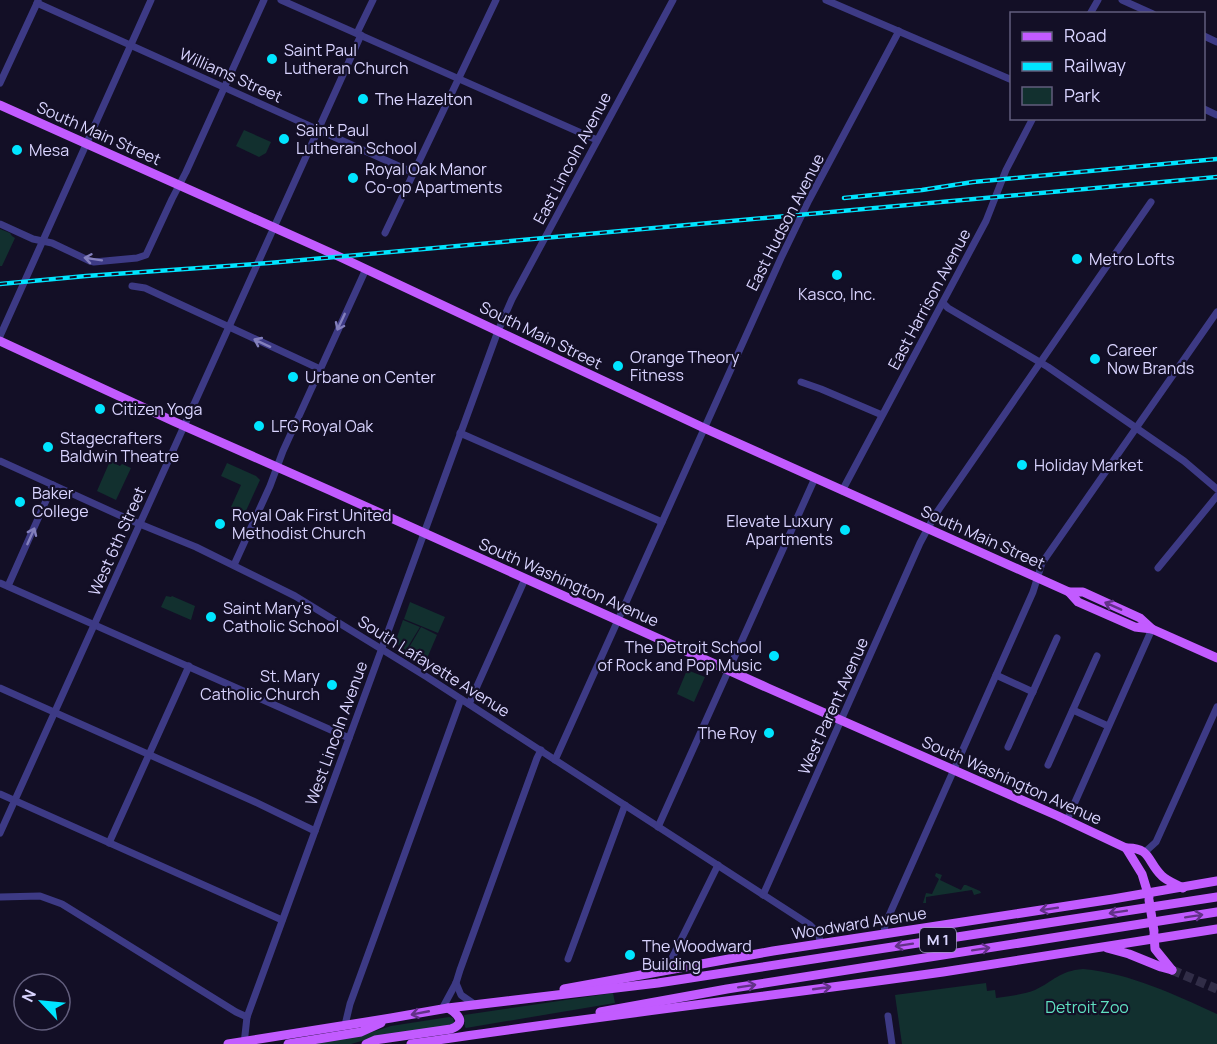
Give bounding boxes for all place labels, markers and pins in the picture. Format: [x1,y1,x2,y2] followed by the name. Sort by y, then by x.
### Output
[284,39,408,79] place label: Saint Paul Lutheran Church
[265,52,279,66] marker: Saint Paul Lutheran Church
[375,88,472,110] place label: The Hazelton
[356,92,370,106] marker: The Hazelton
[296,119,417,159] place label: Saint Paul Lutheran School
[277,132,291,146] marker: Saint Paul Lutheran School
[29,139,69,161] place label: Mesa
[10,143,24,157] marker: Mesa
[365,158,502,198] place label: Royal Oak Manor Co-op Apartments
[346,171,360,185] marker: Royal Oak Manor Co-op Apartments
[1089,248,1175,270] place label: Metro Lofts
[1070,252,1084,266] marker: Metro Lofts
[830,268,844,282] marker: Kasco, Inc.
[798,283,876,305] place label: Kasco, Inc.
[1107,339,1194,379] place label: Career Now Brands
[630,346,740,386] place label: Orange Theory Fitness
[1088,352,1102,366] marker: Career Now Brands
[611,359,625,373] marker: Orange Theory Fitness
[305,366,436,388] place label: Urbane on Center
[286,370,300,384] marker: Urbane on Center
[112,398,202,420] place label: Citizen Yoga
[93,402,107,416] marker: Citizen Yoga
[271,415,374,437] place label: LFG Royal Oak
[252,419,266,433] marker: LFG Royal Oak
[60,427,179,467] place label: Stagecrafters Baldwin Theatre
[41,440,55,454] marker: Stagecrafters Baldwin Theatre
[1034,454,1143,476] place label: Holiday Market
[1015,458,1029,472] marker: Holiday Market
[32,482,89,522] place label: Baker College
[13,495,27,509] marker: Baker College
[232,504,391,544] place label: Royal Oak First United Methodist Church
[726,510,834,550] place label: Elevate Luxury Apartments
[213,517,227,531] marker: Royal Oak First United Methodist Church
[838,523,852,537] marker: Elevate Luxury Apartments
[223,597,339,637] place label: Saint Mary's Catholic School
[204,610,218,624] marker: Saint Mary's Catholic School
[597,636,762,676] place label: The Detroit School of Rock and Pop Music
[767,649,781,663] marker: The Detroit School of Rock and Pop Music
[200,665,321,705] place label: St. Mary Catholic Church
[325,678,339,692] marker: St. Mary Catholic Church
[698,722,758,744] place label: The Roy
[762,726,776,740] marker: The Roy
[642,935,752,975] place label: The Woodward Building
[623,948,637,962] marker: The Woodward Building

